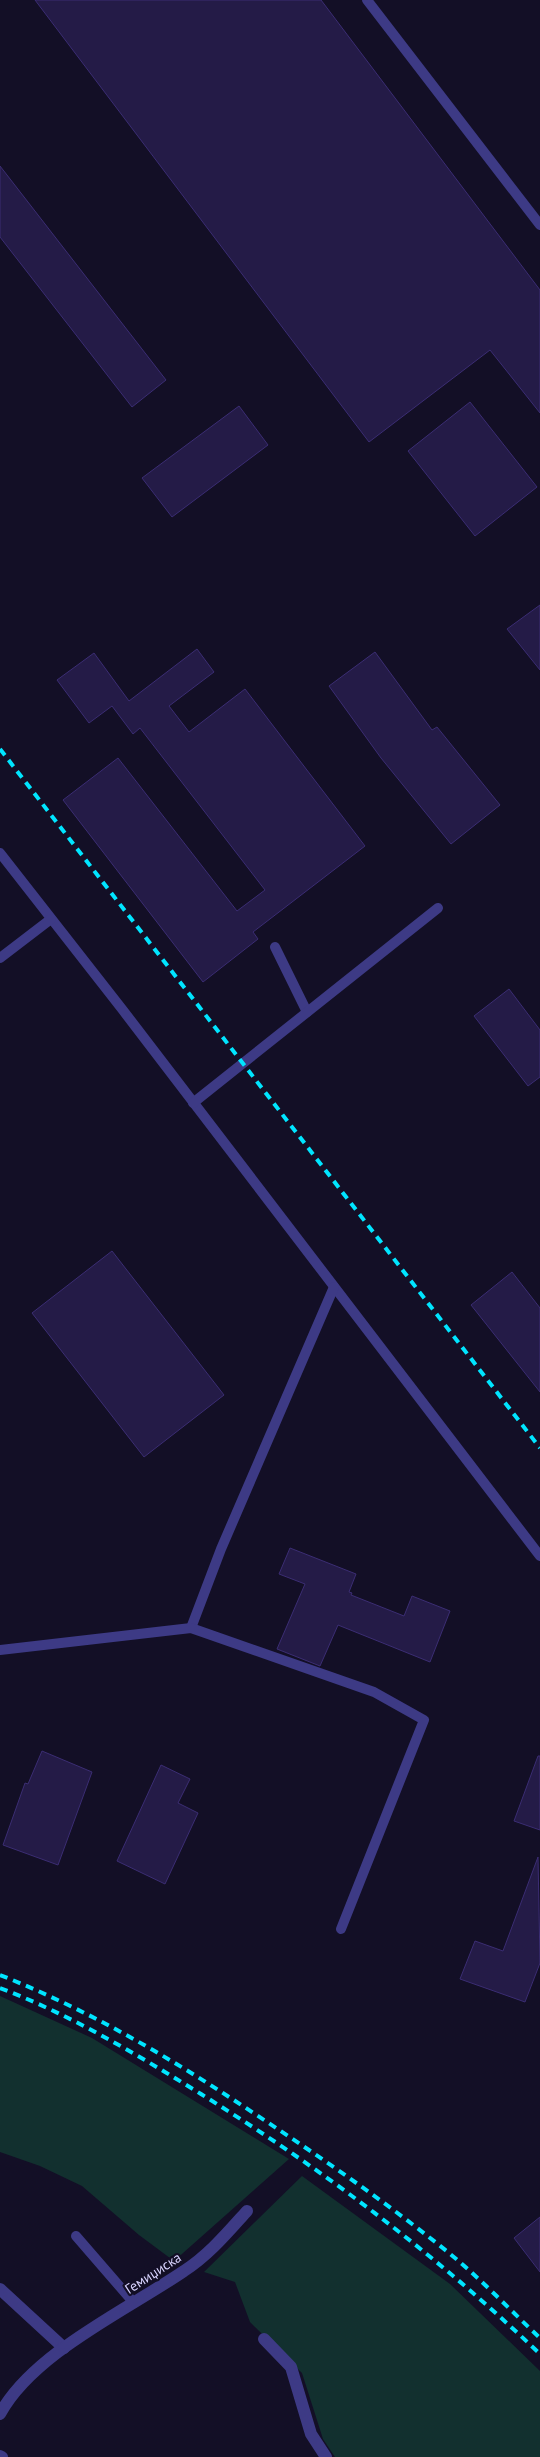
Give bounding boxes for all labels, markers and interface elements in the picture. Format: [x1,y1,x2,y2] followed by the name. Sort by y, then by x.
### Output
[121,2248,185,2298] street label: Гемиџиска

